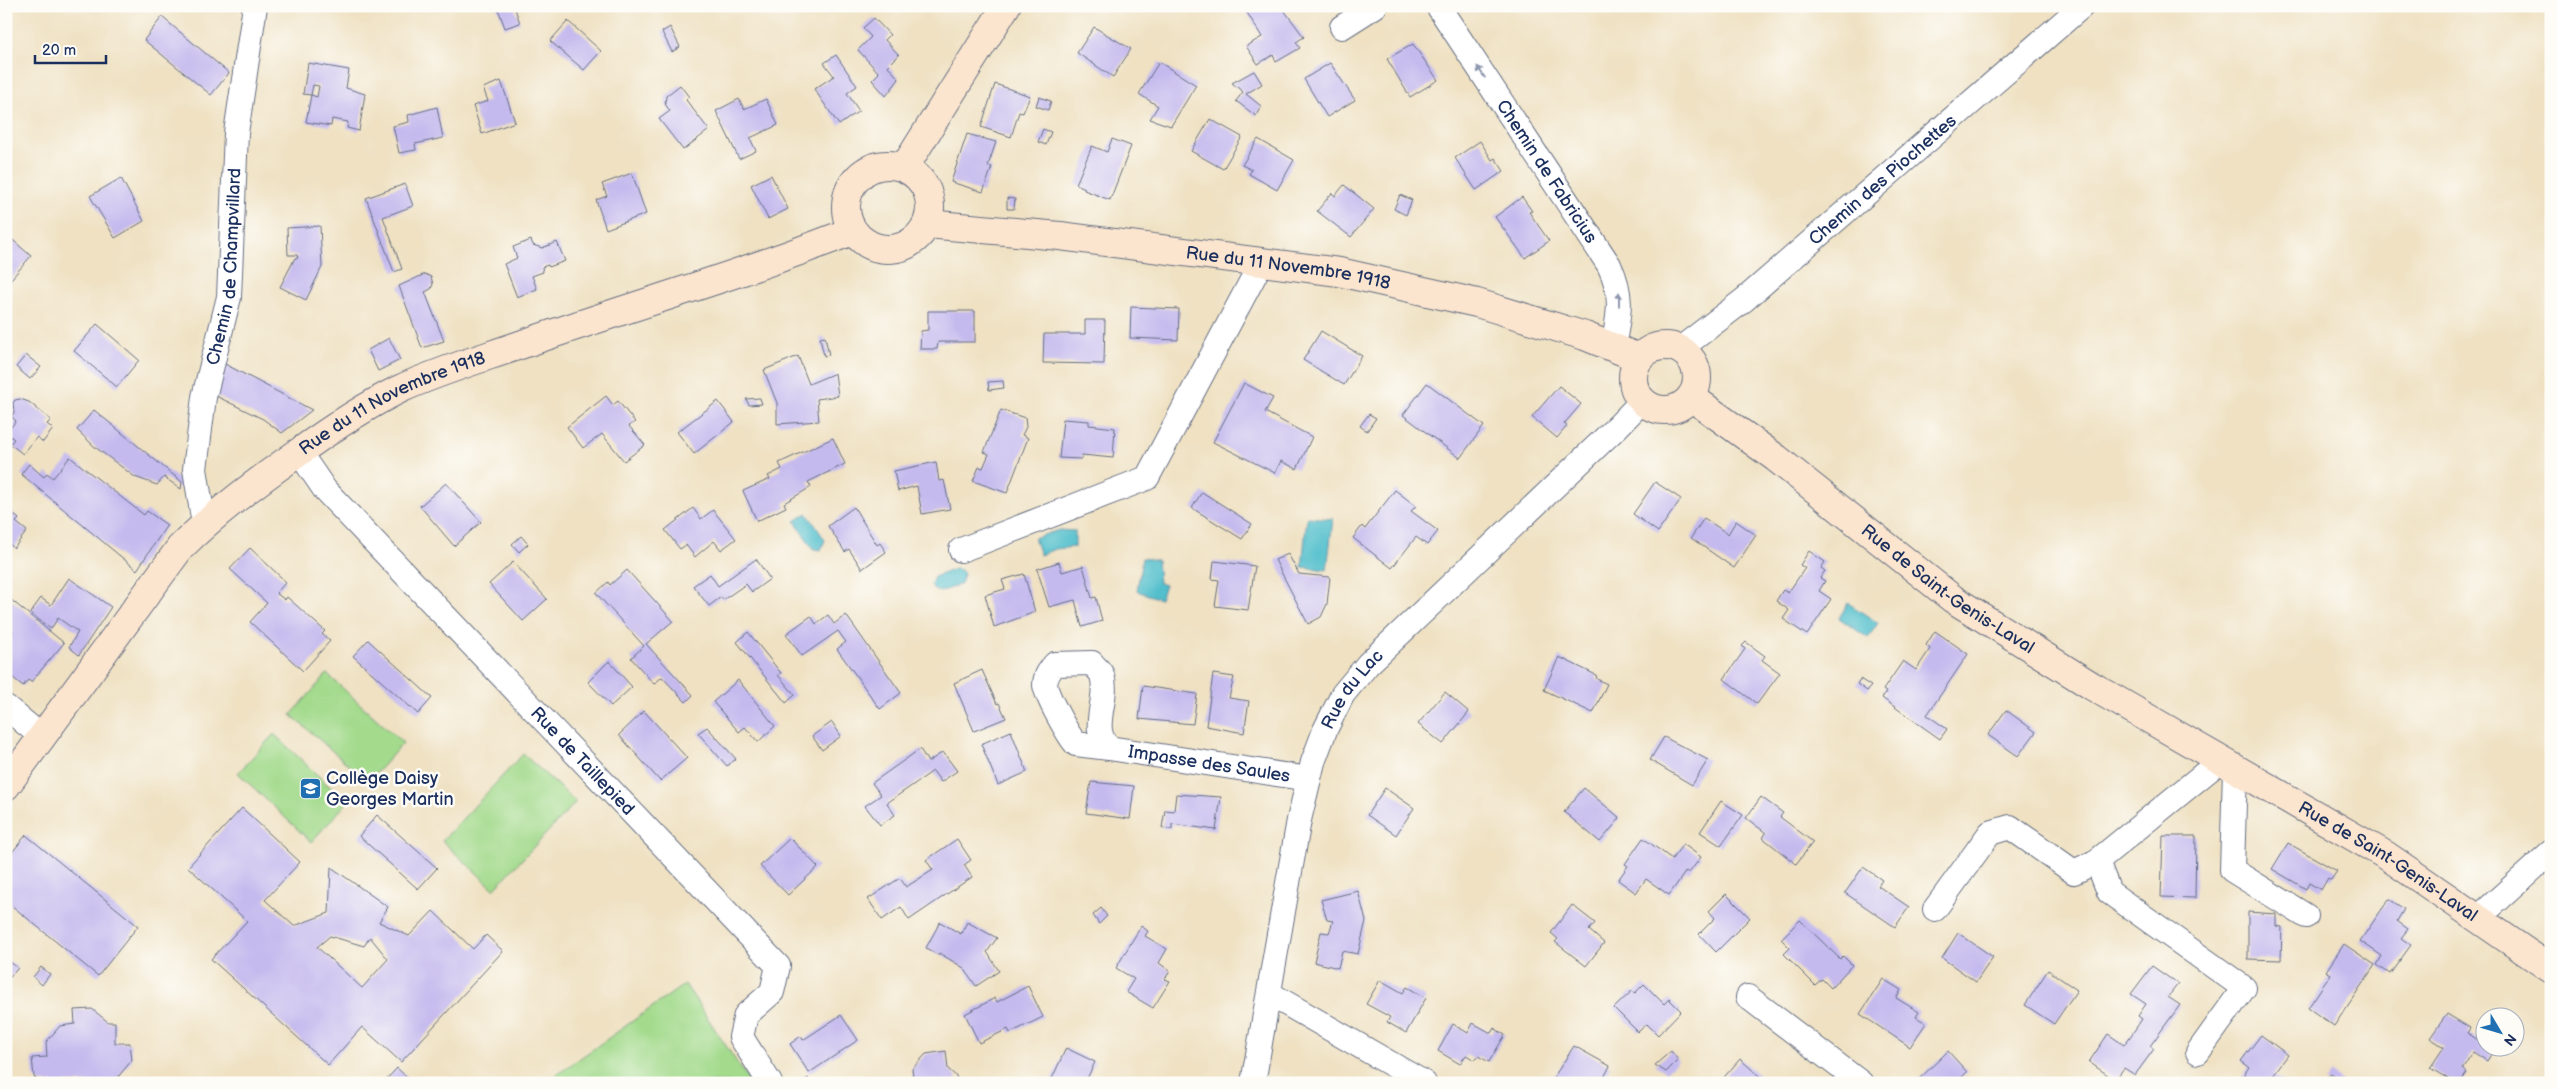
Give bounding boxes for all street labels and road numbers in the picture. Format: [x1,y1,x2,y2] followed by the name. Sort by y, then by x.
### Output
[1492,96,1602,247] street label: Chemin de Fabricius
[1804,110,1960,249] street label: Chemin des Piochettes
[202,167,245,367] street label: Chemin de Champvillard
[1185,242,1393,294] street label: Rue du 11 Novembre 1918
[295,347,488,459] street label: Rue du 11 Novembre 1918
[1857,520,2038,658] street label: Rue de Saint-Genis-Laval
[1317,645,1387,732] street label: Rue du Lac
[526,702,639,819] street label: Rue de Taillepied
[1127,741,1292,786] street label: Impasse des Saules
[2295,797,2482,926] street label: Rue de Saint-Genis-Laval

